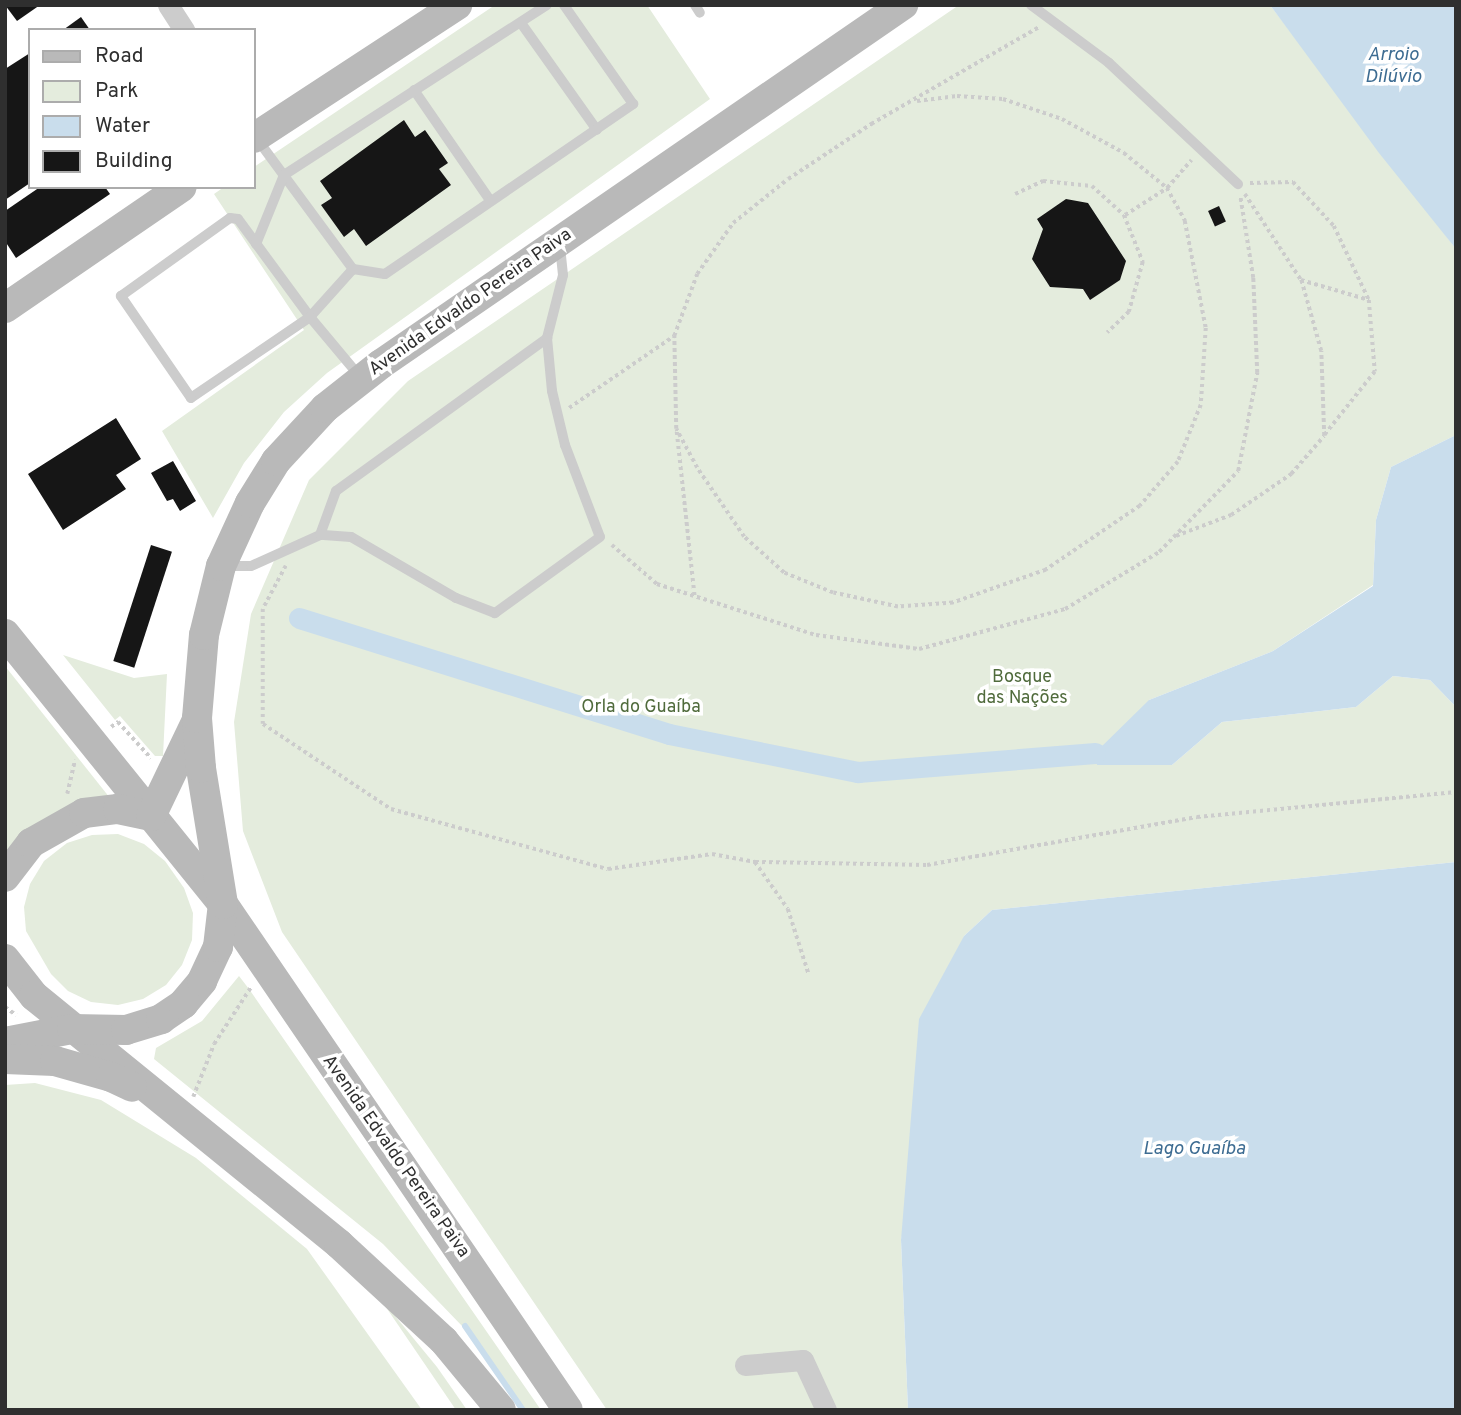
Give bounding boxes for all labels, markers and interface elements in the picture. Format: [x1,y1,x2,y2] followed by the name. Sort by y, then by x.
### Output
[28,28,256,189] legend
[95,43,144,70] text: Road
[1365,45,1421,89] water label: Arroio Dilúvio
[95,78,138,105] text: Park
[95,113,150,140] text: Water
[95,148,173,175] text: Building
[366,225,576,381] street label: Avenida Edvaldo Pereira Paiva
[976,668,1068,710] park label: Bosque das Nações
[581,697,701,719] park label: Orla do Guaíba
[317,1052,473,1262] street label: Avenida Edvaldo Pereira Paiva
[1143,1139,1245,1161] water label: Lago Guaíba

